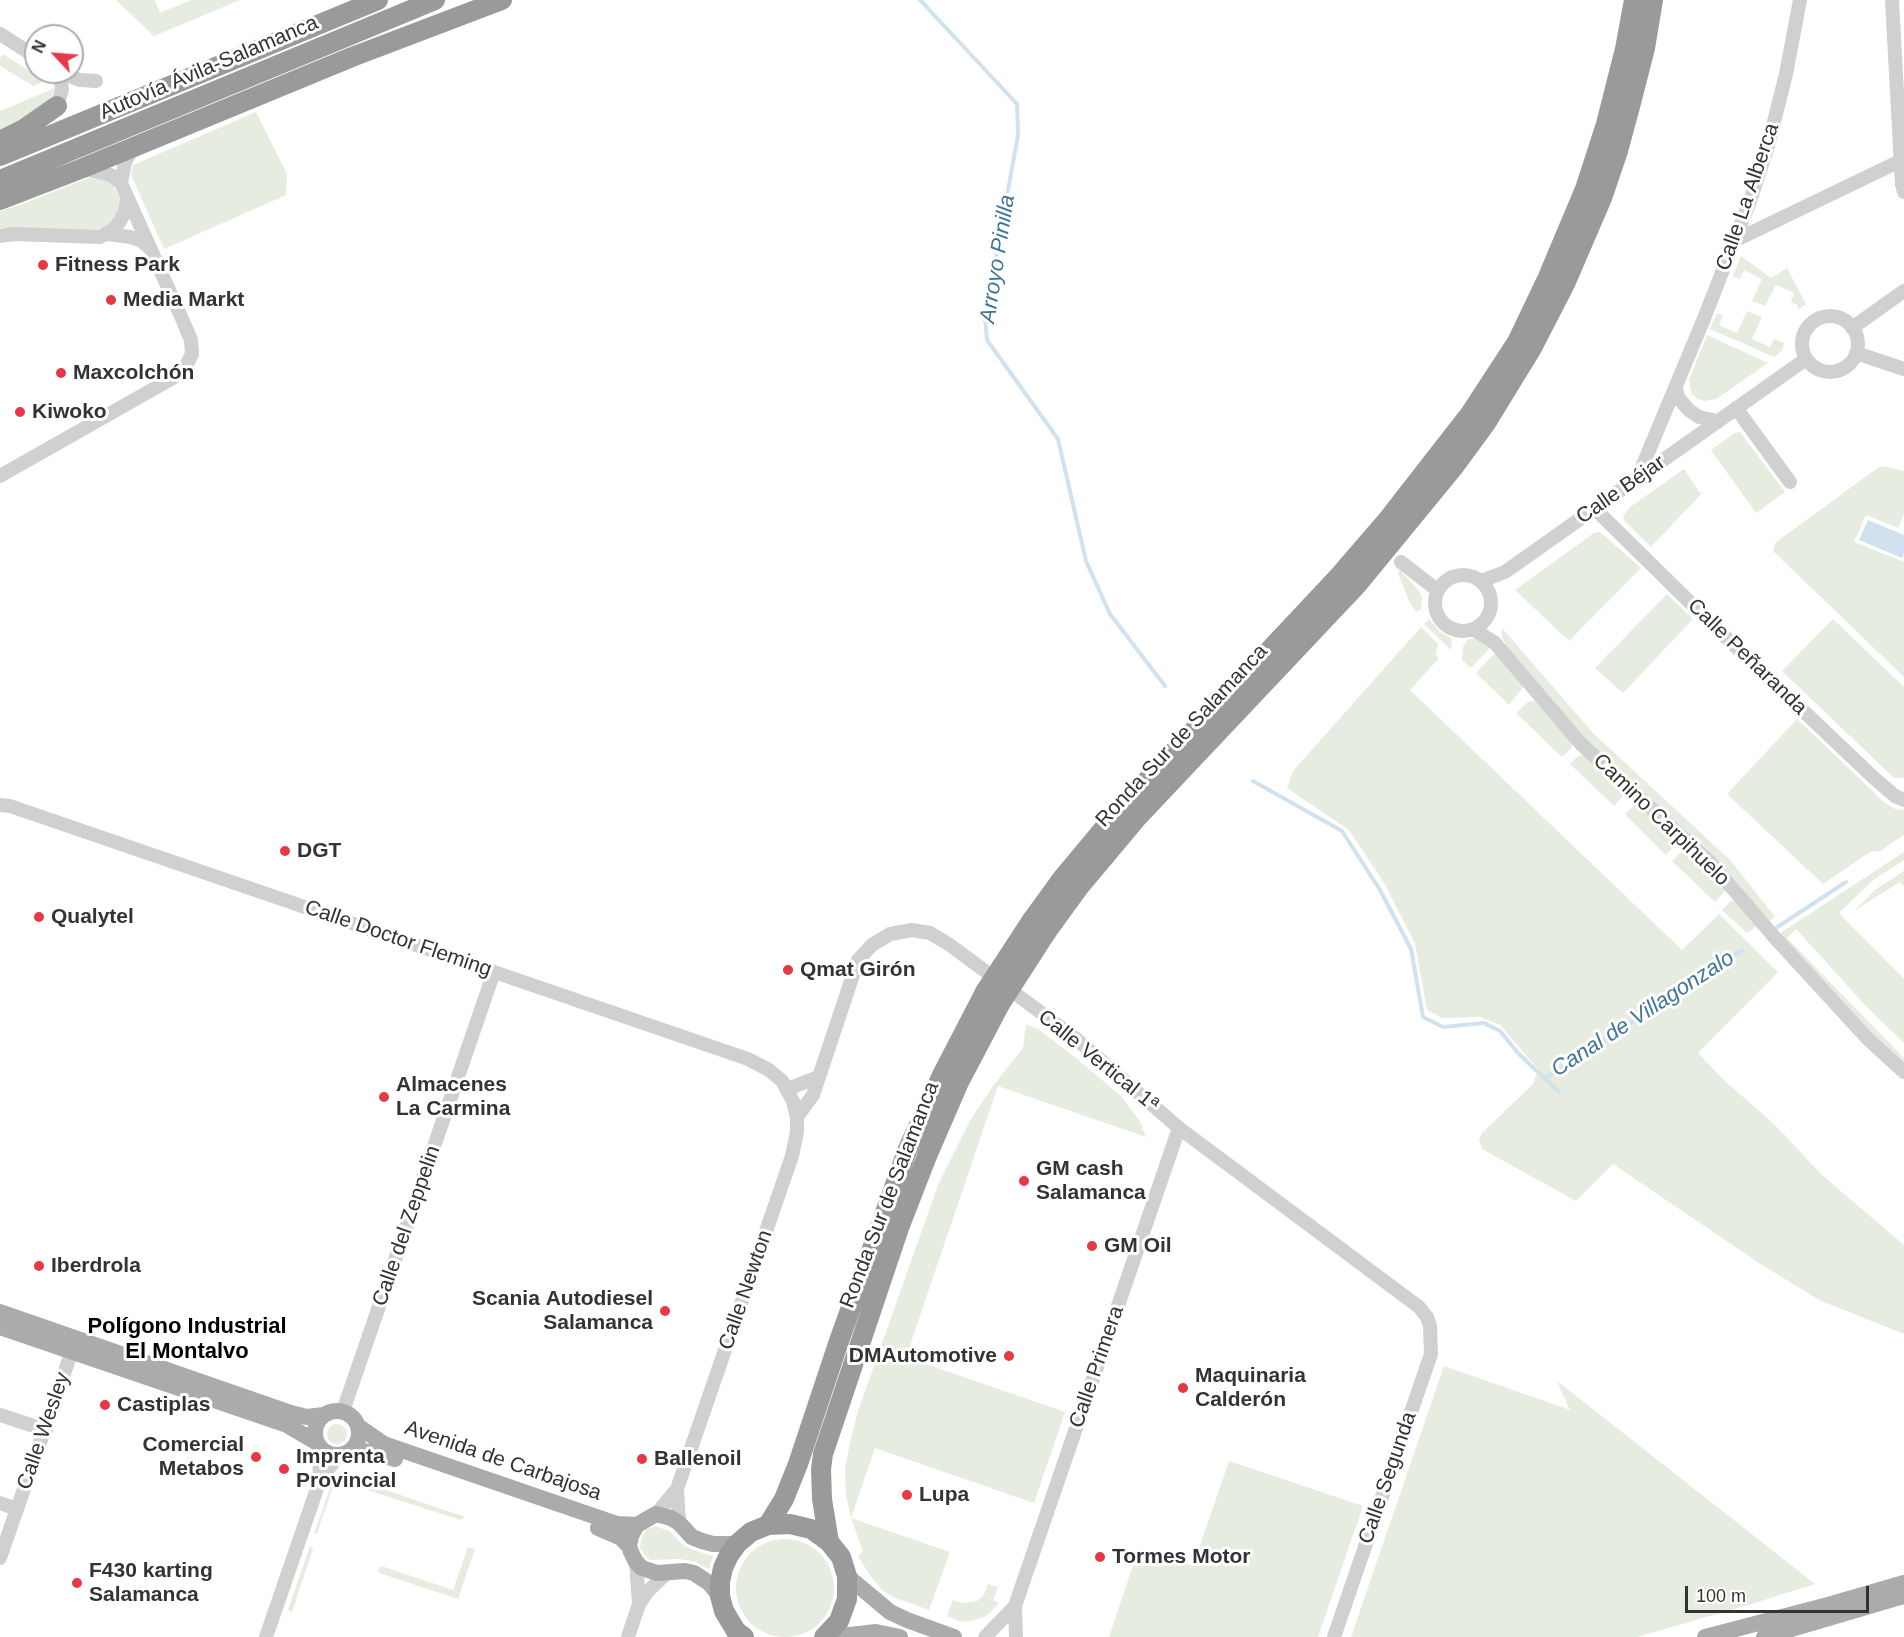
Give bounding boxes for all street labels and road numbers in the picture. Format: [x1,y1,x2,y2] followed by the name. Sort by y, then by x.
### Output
[96,11,322,125] street label: Autovía Ávila-Salamanca
[1711,120,1785,274] street label: Calle La Alberca
[1572,450,1670,530] street label: Calle Béjar
[1682,594,1812,720] street label: Calle Peñaranda
[1091,639,1273,833] street label: Ronda Sur de Salamanca
[1588,748,1734,892] street label: Camino Carpihuelo
[301,895,495,983] street label: Calle Doctor Fleming
[1033,1005,1163,1117] street label: Calle Vertical 1ª
[835,1078,945,1312] street label: Ronda Sur de Salamanca
[368,1142,446,1310] street label: Calle del Zeppelin
[714,1227,778,1353] street label: Calle Newton
[1064,1303,1130,1431] street label: Calle Primera
[12,1369,76,1493] street label: Calle Wesley
[1354,1409,1422,1547] street label: Calle Segunda
[401,1416,605,1506] street label: Avenida de Carbajosa

